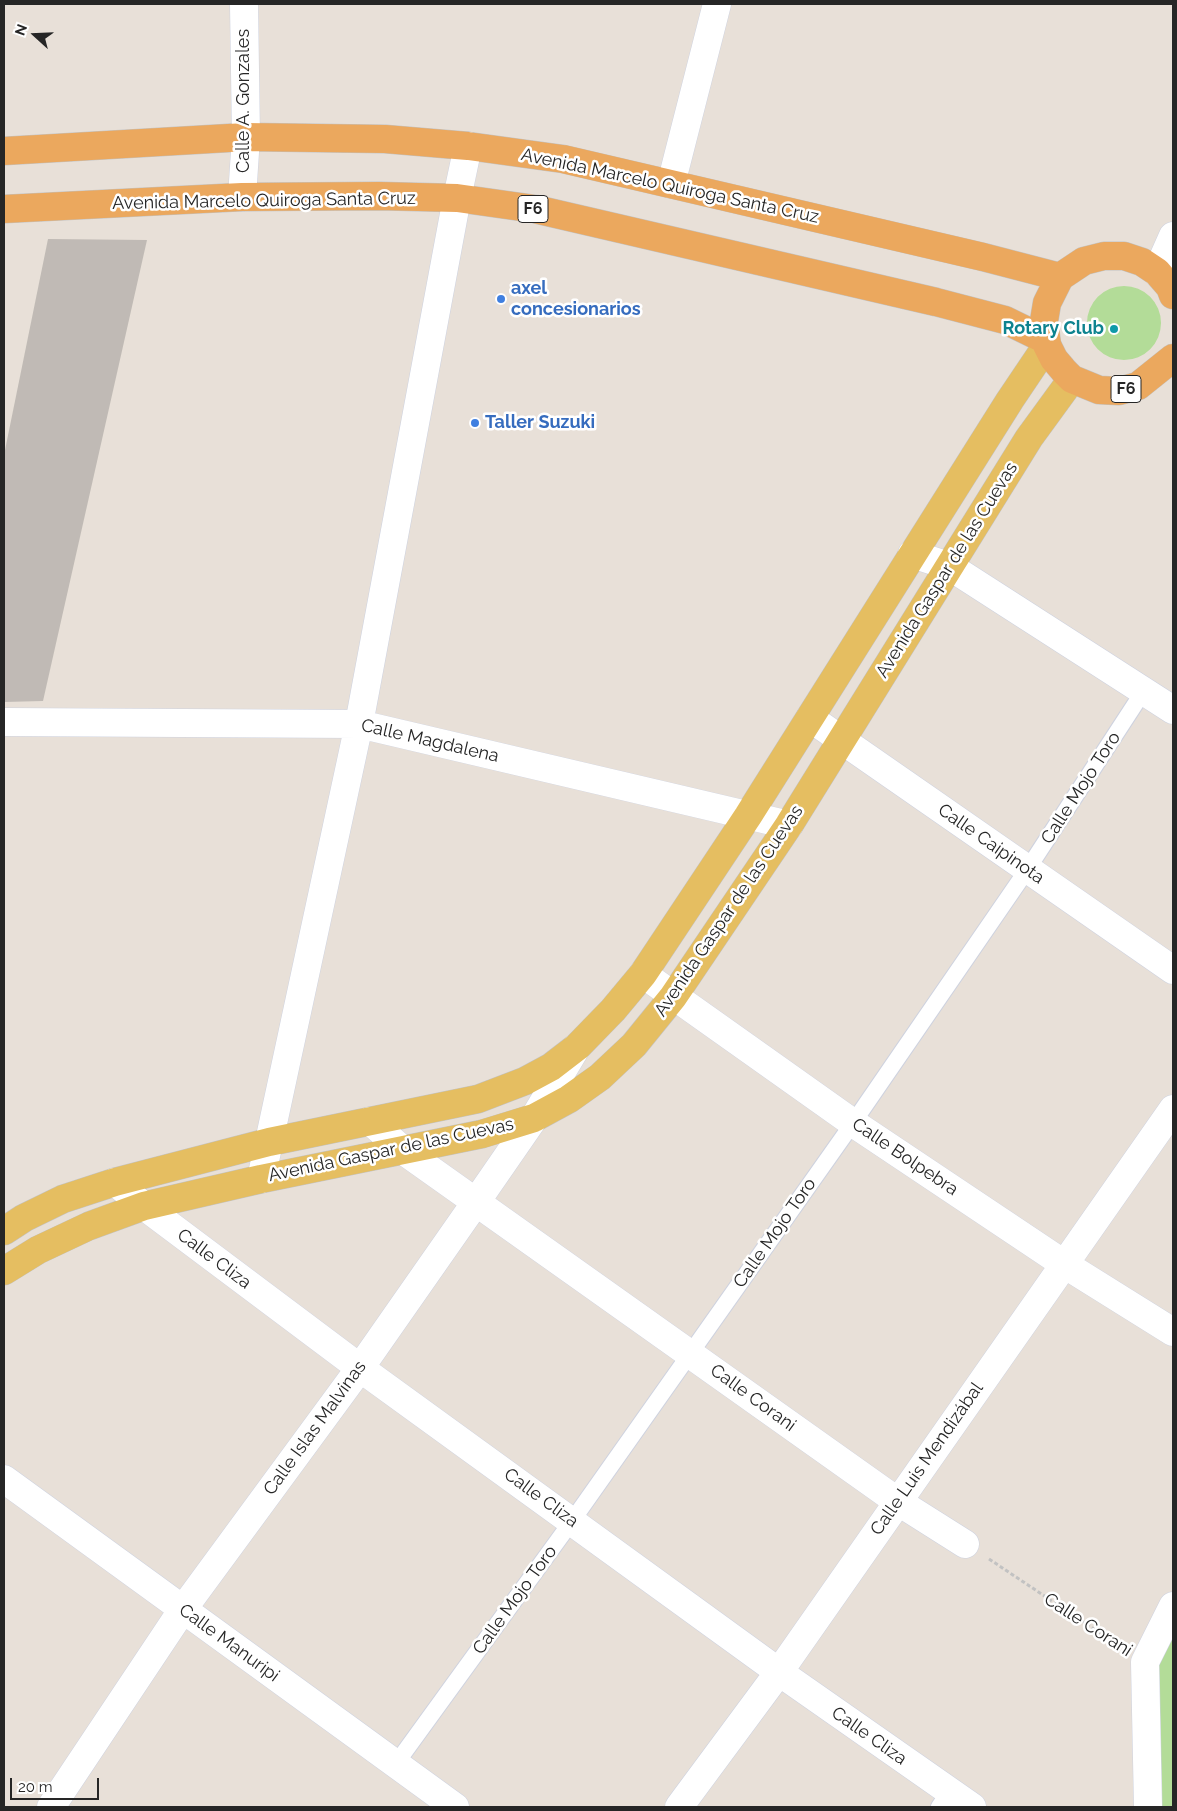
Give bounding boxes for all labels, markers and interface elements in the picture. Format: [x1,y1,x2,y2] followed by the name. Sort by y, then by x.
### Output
[10,10,60,60] north arrow
[12,22,30,38] text: N
[233,29,255,173] street label: Calle A. Gonzales
[519,144,821,228] street label: Avenida Marcelo Quiroga Santa Cruz
[112,188,416,214] street label: Avenida Marcelo Quiroga Santa Cruz
[518,195,548,222] road number: F6
[511,278,641,320] place label: axel concesionarios
[495,293,507,305] marker: axel concesionarios
[1003,318,1104,340] place label: Rotary Club
[1108,323,1120,335] marker: Rotary Club
[1111,376,1141,402] road number: F6
[485,412,595,434] place label: Taller Suzuki
[469,417,481,429] marker: Taller Suzuki
[872,458,1022,682] street label: Avenida Gaspar de las Cuevas
[359,715,501,767] street label: Calle Magdalena
[1037,728,1125,848] street label: Calle Mojo Toro
[934,799,1048,889] street label: Calle Caipinota
[650,801,808,1021] street label: Avenida Gaspar de las Cuevas
[266,1113,516,1187] street label: Avenida Gaspar de las Cuevas
[848,1113,962,1201] street label: Calle Bolpebra
[729,1174,821,1292] street label: Calle Mojo Toro
[173,1224,255,1294] street label: Calle Cliza
[259,1357,371,1499] street label: Calle Islas Malvinas
[706,1360,800,1436] street label: Calle Corani
[866,1378,988,1540] street label: Calle Luis Mendizábal
[499,1464,583,1532] street label: Calle Cliza
[468,1541,562,1659] street label: Calle Mojo Toro
[1040,1589,1136,1661] street label: Calle Corani
[174,1599,284,1687] street label: Calle Manuripi
[827,1702,911,1770] street label: Calle Cliza
[12,1768,101,1800] scale bar
[18,1778,53,1796] text: 20 m

